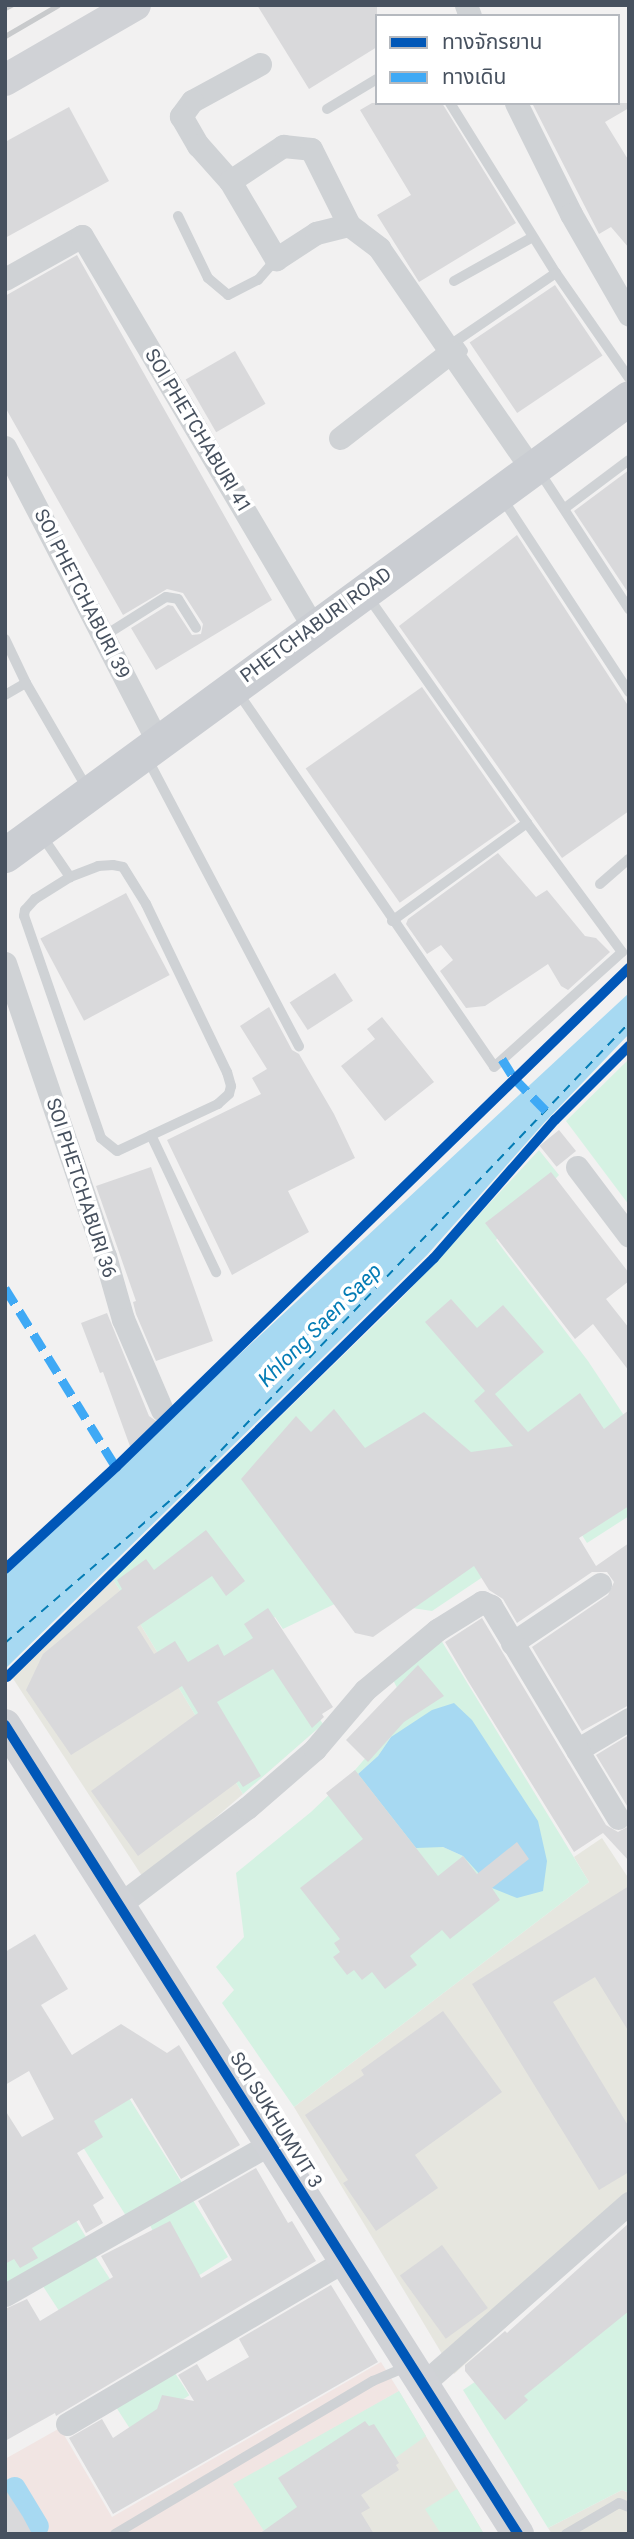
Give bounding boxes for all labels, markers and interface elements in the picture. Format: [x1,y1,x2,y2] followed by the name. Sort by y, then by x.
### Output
[375,14,620,105] legend
[442,30,543,54] text: ทางจักรยาน
[442,65,506,89] text: ทางเดิน
[140,345,256,517] street label: SOI PHETCHABURI 41
[29,505,135,683] street label: SOI PHETCHABURI 39
[236,563,396,687] street label: PHETCHABURI ROAD
[41,1095,121,1281] street label: SOI PHETCHABURI 36
[253,1258,387,1392] water label: Khlong Saen Saep
[225,2048,327,2192] street label: SOI SUKHUMVIT 3

